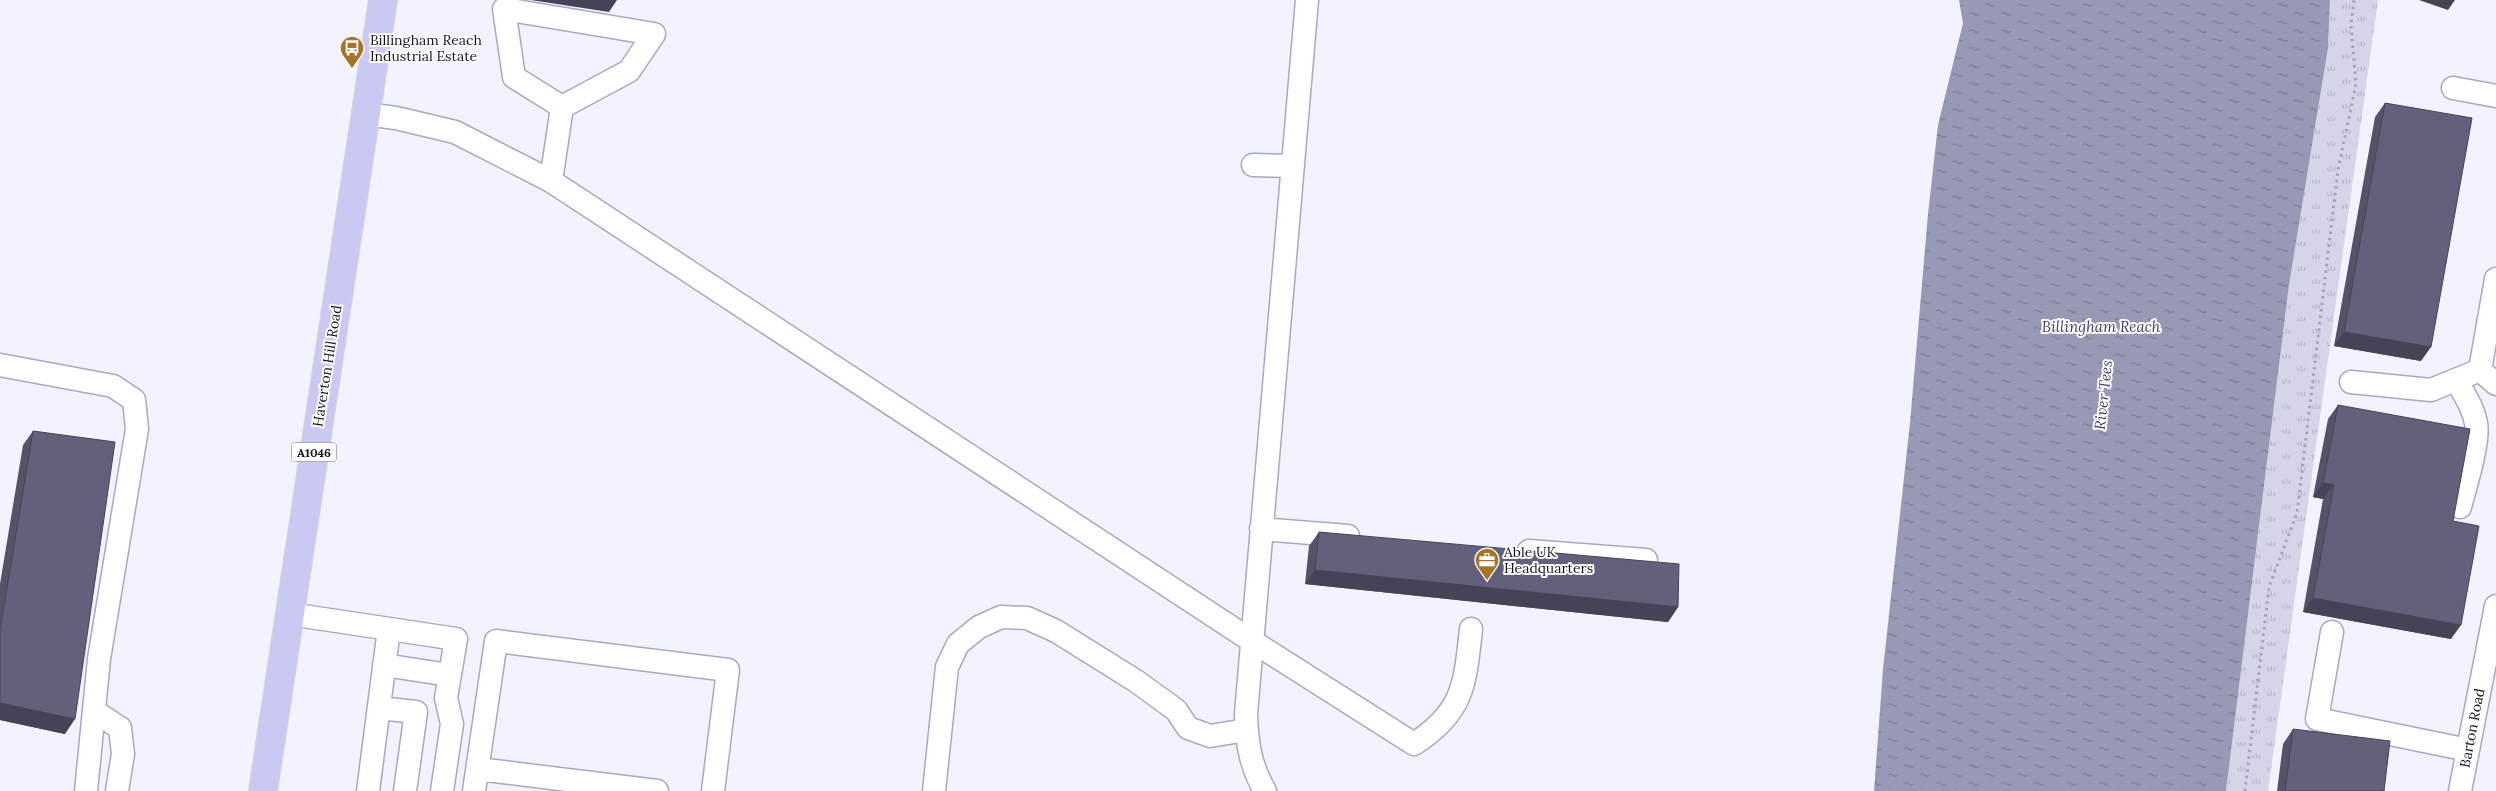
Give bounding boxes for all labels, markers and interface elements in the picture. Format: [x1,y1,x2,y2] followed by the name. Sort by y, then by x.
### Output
[370,31,482,65] place label: Billingham Reach Industrial Estate
[339,35,365,69] bus stop icon: Billingham Reach Industrial Estate
[308,304,346,428] street label: Haverton Hill Road
[2042,317,2161,336] water label: Billingham Reach
[2090,359,2116,431] water label: River Tees
[292,442,336,462] road number: A1046
[1503,543,1593,577] place label: Able UK Headquarters
[1474,547,1500,581] office icon: Able UK Headquarters
[2455,687,2489,769] street label: Barton Road

